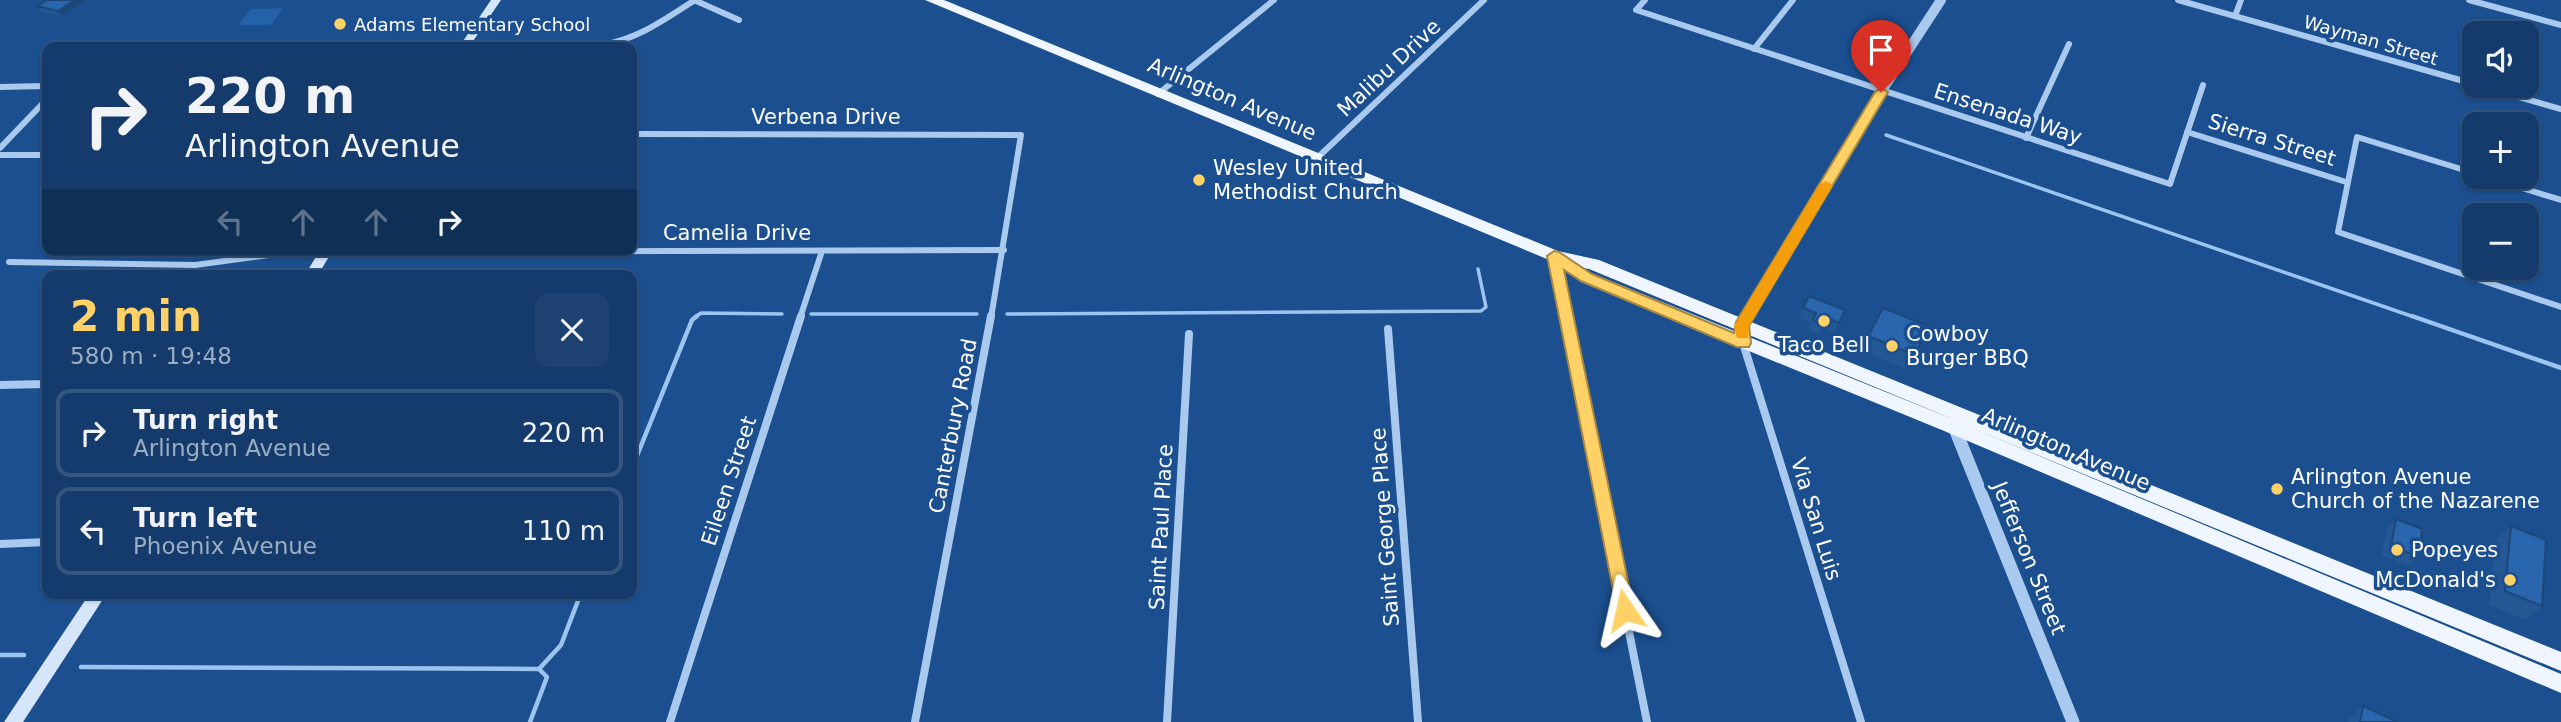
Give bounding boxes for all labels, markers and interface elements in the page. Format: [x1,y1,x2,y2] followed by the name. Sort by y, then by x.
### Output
[2301,11,2441,69] street label: Wayman Street
[354,14,590,35] place label: Adams Elementary School
[1333,14,1445,122] street label: Malibu Drive
[332,16,348,32] marker: Adams Elementary School
[1851,20,1911,92] pin
[2462,21,2539,280] map controls
[2462,21,2539,98] button: sound
[1862,31,1900,69] icon: arrive
[1144,53,1320,145] street label: Arlington Avenue
[185,68,355,125] text: 220 m
[70,70,161,161] icon: right
[1931,79,2085,149] street label: Ensenada Way
[751,105,901,129] street label: Verbena Drive
[2205,109,2339,171] street label: Sierra Street
[2462,112,2539,189] button: +
[185,127,460,165] text: Arlington Avenue
[1213,156,1398,204] place label: Wesley United Methodist Church
[1191,172,1207,188] marker: Wesley United Methodist Church
[211,203,249,241] icon: left
[284,203,322,241] icon: ahead
[357,203,395,241] icon: ahead
[430,203,468,241] icon: right
[2462,203,2539,280] button: −
[663,221,811,245] street label: Camelia Drive
[70,292,202,341] text: 2 min
[535,293,609,367] button: close
[1816,313,1832,329] marker: Taco Bell
[1906,322,2029,370] place label: Cowboy Burger BBQ
[1777,333,1870,357] place label: Taco Bell
[924,336,982,516] street label: Canterbury Road
[1884,338,1900,354] marker: Cowboy Burger BBQ
[70,343,232,369] text: 580 m · 19:48
[1978,403,2154,495] street label: Arlington Avenue
[133,405,278,435] text: Turn right
[697,413,761,549] street label: Eileen Street
[74,414,112,452] icon: right
[522,418,605,448] text: 220 m
[1366,427,1404,627] street label: Saint George Place
[133,435,331,461] text: Arlington Avenue
[1145,443,1177,611] street label: Saint Paul Place
[1786,455,1846,583] street label: Via San Luis
[2291,465,2540,513] place label: Arlington Avenue Church of the Nazarene
[1987,476,2071,638] street label: Jefferson Street
[2269,481,2285,497] marker: Arlington Avenue Church of the Nazarene
[133,503,257,533] text: Turn left
[74,512,112,550] icon: left
[522,516,605,546] text: 110 m
[133,533,317,559] text: Phoenix Avenue
[2411,538,2498,562] place label: Popeyes
[2389,542,2405,558] marker: Popeyes
[2375,568,2496,592] place label: McDonald's
[2502,572,2518,588] marker: McDonald's
[1588,573,1662,647] position arrow

